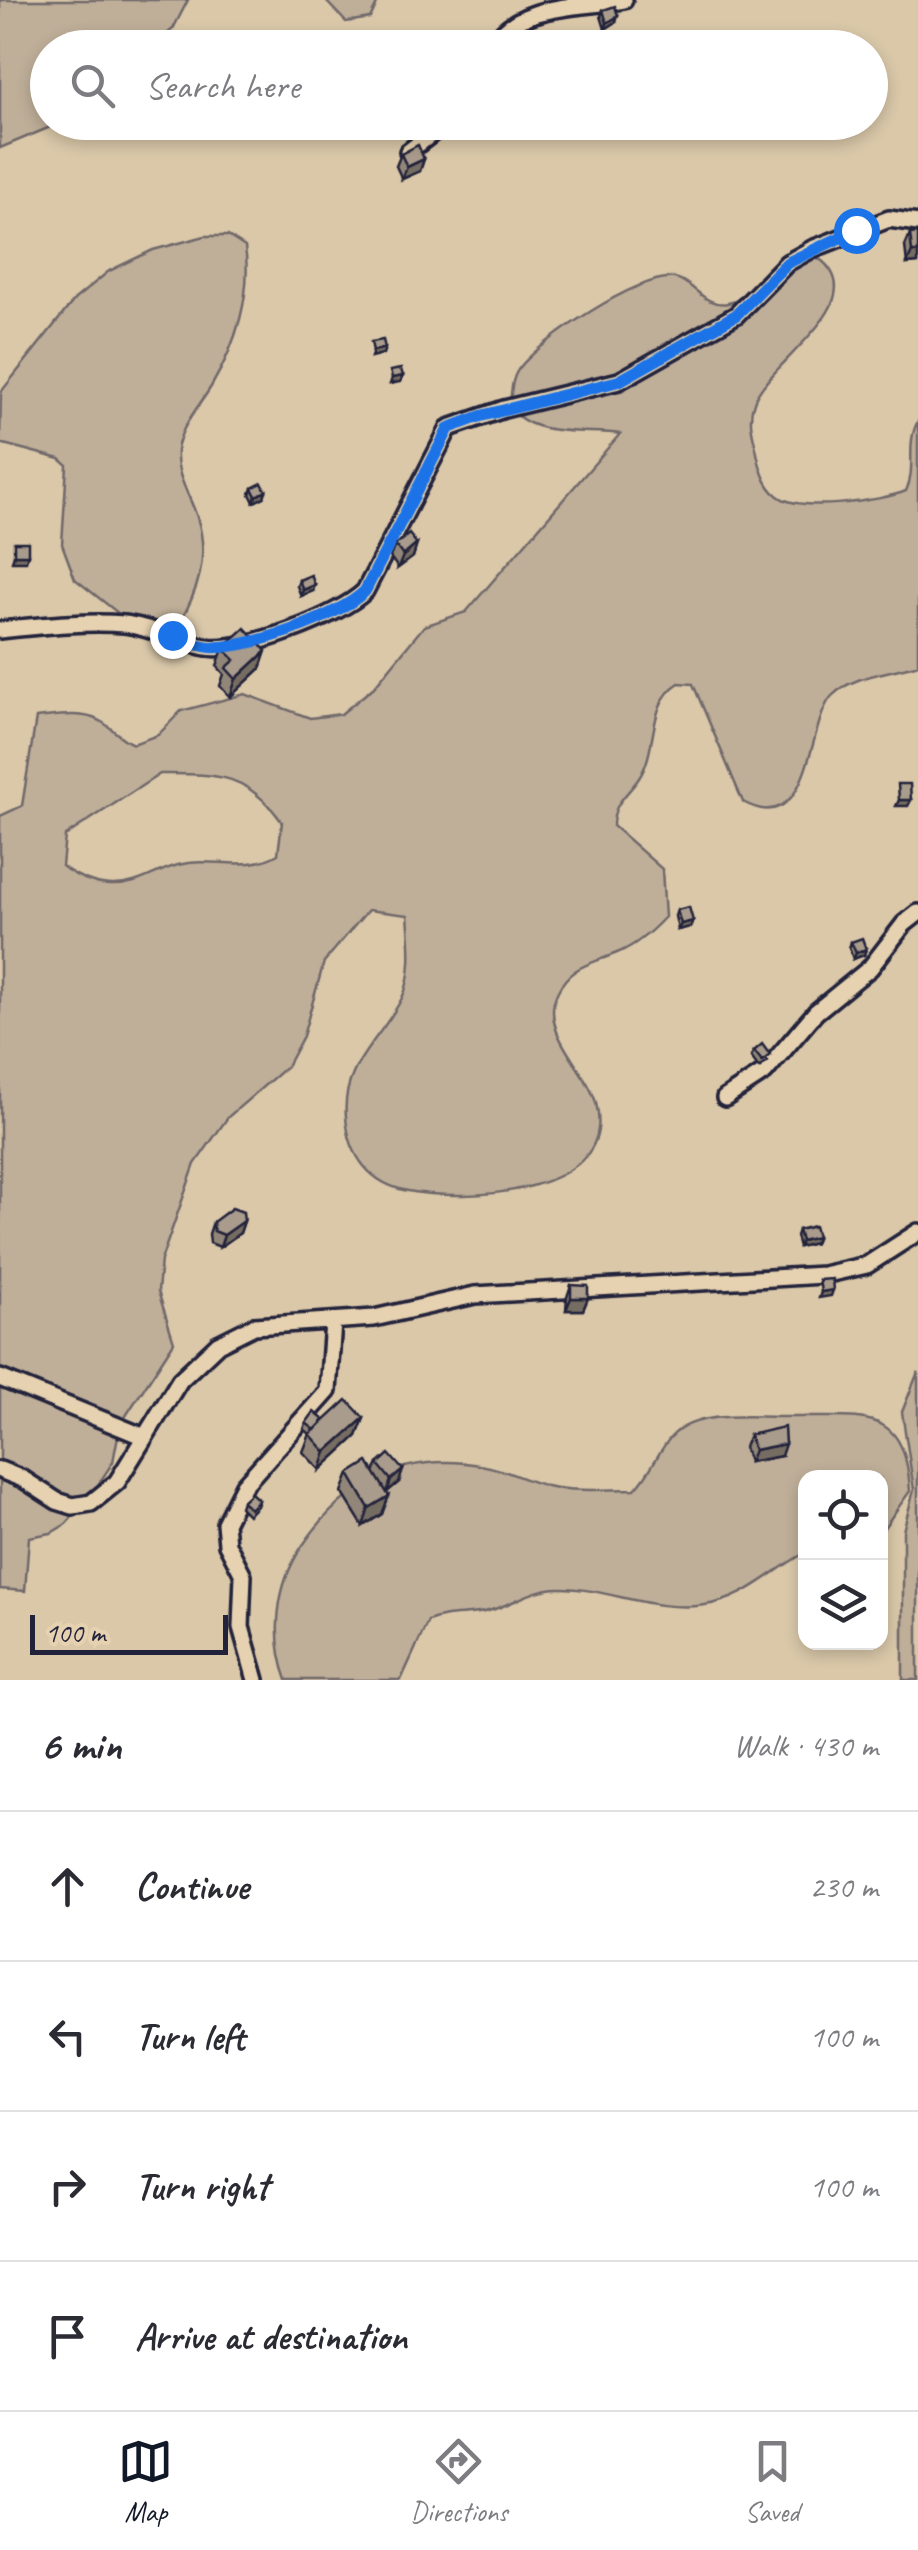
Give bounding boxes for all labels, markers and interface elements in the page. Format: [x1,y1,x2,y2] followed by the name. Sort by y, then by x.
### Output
[30,30,888,140] search box
[65,58,120,113] icon: search
[145,62,300,109] text: Search here
[834,208,880,254] route start
[150,613,196,659] route end
[798,1470,888,1650] map controls
[798,1470,888,1560] button: locate
[798,1560,888,1650] button: layers
[30,1610,228,1654] scale bar
[45,1615,105,1650] text: 100 m
[40,1719,121,1772] text: 6 min
[734,1725,878,1766] text: Walk · 430 m
[40,1859,95,1914] icon: ahead
[135,1863,249,1910] text: Continue
[809,1866,878,1907] text: 230 m
[40,2009,95,2064] icon: left
[135,2013,245,2060] text: Turn left
[809,2016,878,2057] text: 100 m
[40,2159,95,2214] icon: right
[135,2163,269,2210] text: Turn right
[809,2166,878,2207] text: 100 m
[40,2309,95,2364] icon: arrive
[135,2313,407,2360] text: Arrive at destination
[118,2434,173,2529] tab: Map
[410,2434,508,2529] tab: Directions
[745,2434,800,2529] tab: Saved

